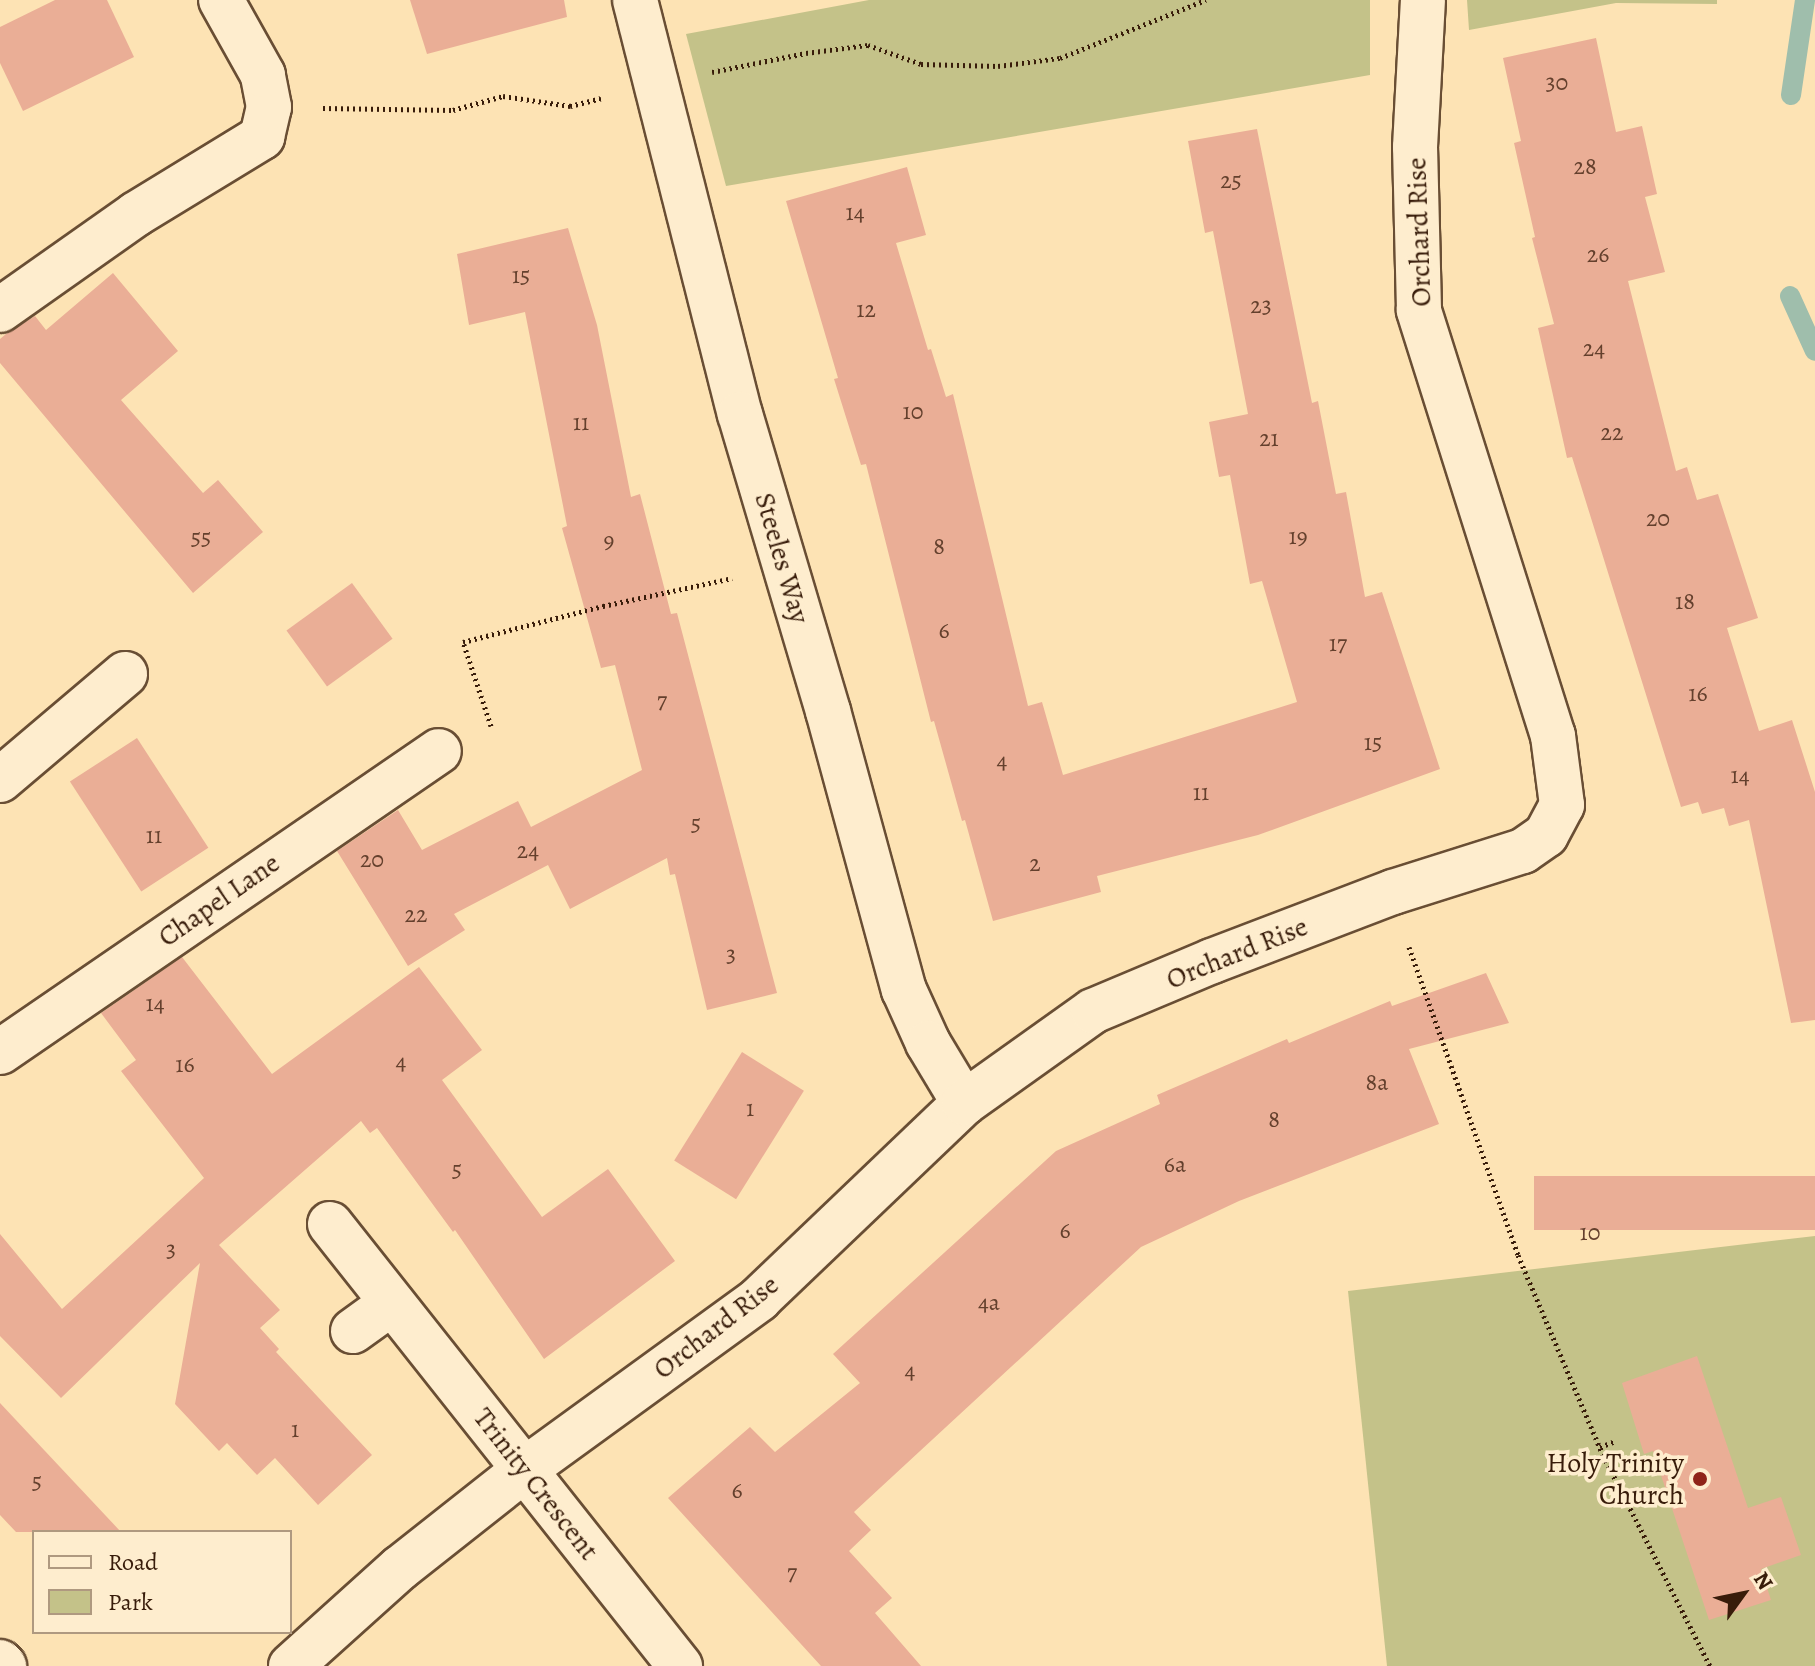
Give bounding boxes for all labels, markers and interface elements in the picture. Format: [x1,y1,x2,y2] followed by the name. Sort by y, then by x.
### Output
[1546,69,1568,97] house number: 30
[1573,153,1597,181] house number: 28
[1400,157,1438,307] street label: Orchard Rise
[1220,167,1242,195] house number: 25
[845,199,865,227] house number: 14
[1587,241,1609,269] house number: 26
[512,262,530,290] house number: 15
[1250,292,1272,320] house number: 23
[856,296,876,324] house number: 12
[1583,335,1605,363] house number: 24
[903,398,923,426] house number: 10
[573,409,589,437] house number: 11
[1601,419,1623,447] house number: 22
[1259,425,1279,453] house number: 21
[747,489,817,627] street label: Steeles Way
[1646,505,1670,533] house number: 20
[1288,523,1308,551] house number: 19
[191,524,211,552] house number: 55
[604,527,614,555] house number: 9
[933,533,945,561] house number: 8
[1675,588,1695,616] house number: 18
[938,617,950,645] house number: 6
[1329,630,1347,658] house number: 17
[1688,680,1708,708] house number: 16
[657,687,667,715] house number: 7
[1364,729,1382,757] house number: 15
[997,747,1007,775] house number: 4
[1730,762,1750,790] house number: 14
[1193,779,1209,807] house number: 11
[691,810,701,838] house number: 5
[146,822,162,850] house number: 11
[517,837,539,865] house number: 24
[152,846,286,954] street label: Chapel Lane
[360,846,384,874] house number: 20
[1029,850,1041,878] house number: 2
[405,901,427,929] house number: 22
[1162,909,1312,997] street label: Orchard Rise
[726,941,736,969] house number: 3
[145,990,165,1018] house number: 14
[396,1048,406,1076] house number: 4
[175,1051,195,1079] house number: 16
[1366,1069,1388,1097] house number: 8a
[746,1095,754,1123] house number: 1
[1268,1106,1280,1134] house number: 8
[1164,1151,1186,1179] house number: 6a
[452,1156,462,1184] house number: 5
[1059,1217,1071,1245] house number: 6
[1580,1219,1600,1247] house number: 10
[166,1236,176,1264] house number: 3
[647,1268,785,1386] street label: Orchard Rise
[978,1289,1000,1317] house number: 4a
[905,1357,915,1385] house number: 4
[466,1401,606,1567] street label: Trinity Crescent
[291,1416,299,1444] house number: 1
[1547,1446,1684,1512] place label: Holy Trinity Church
[32,1468,42,1496] house number: 5
[1691,1470,1709,1488] marker: Holy Trinity Church
[731,1477,743,1505] house number: 6
[32,1530,292,1634] legend
[108,1546,158,1578] text: Road
[1703,1554,1783,1634] north arrow
[787,1559,797,1587] house number: 7
[1746,1566,1780,1596] text: N
[108,1586,153,1618] text: Park

